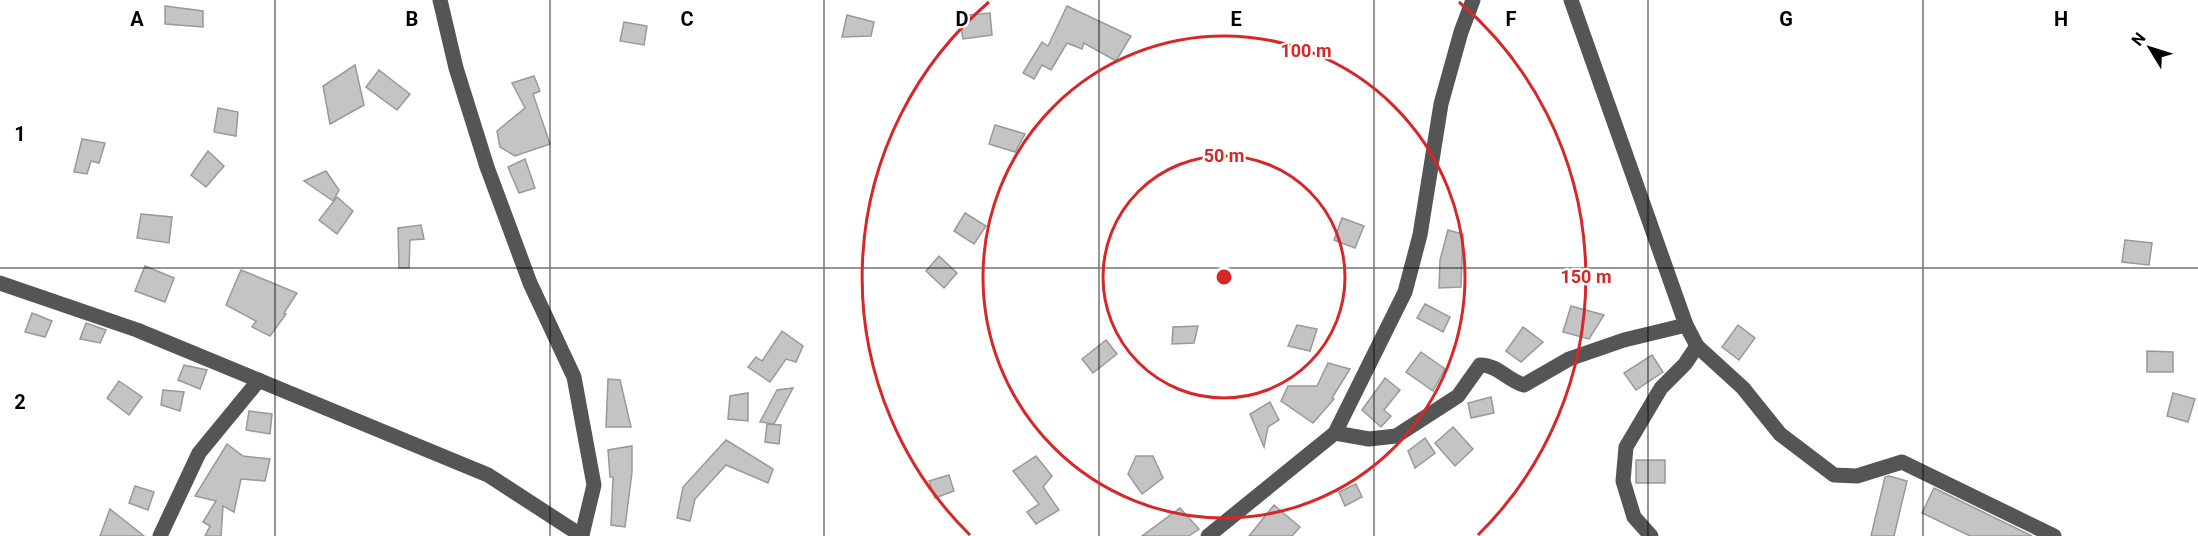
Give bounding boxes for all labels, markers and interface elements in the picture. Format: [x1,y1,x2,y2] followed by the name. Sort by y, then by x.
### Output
[130,7,144,31] text: A
[406,7,418,31] text: B
[680,7,694,31] text: C
[956,7,969,31] text: D
[1230,7,1242,31] text: E
[1506,7,1517,31] text: F
[1779,7,1793,31] text: G
[2054,7,2068,31] text: H
[2120,18,2180,78] north arrow
[2128,29,2150,49] text: N
[1280,40,1332,61] text: 100 m
[14,122,26,146] text: 1
[1204,145,1244,166] text: 50 m
[1560,266,1612,287] text: 150 m
[1214,267,1234,287] centre of rings
[14,390,26,414] text: 2

